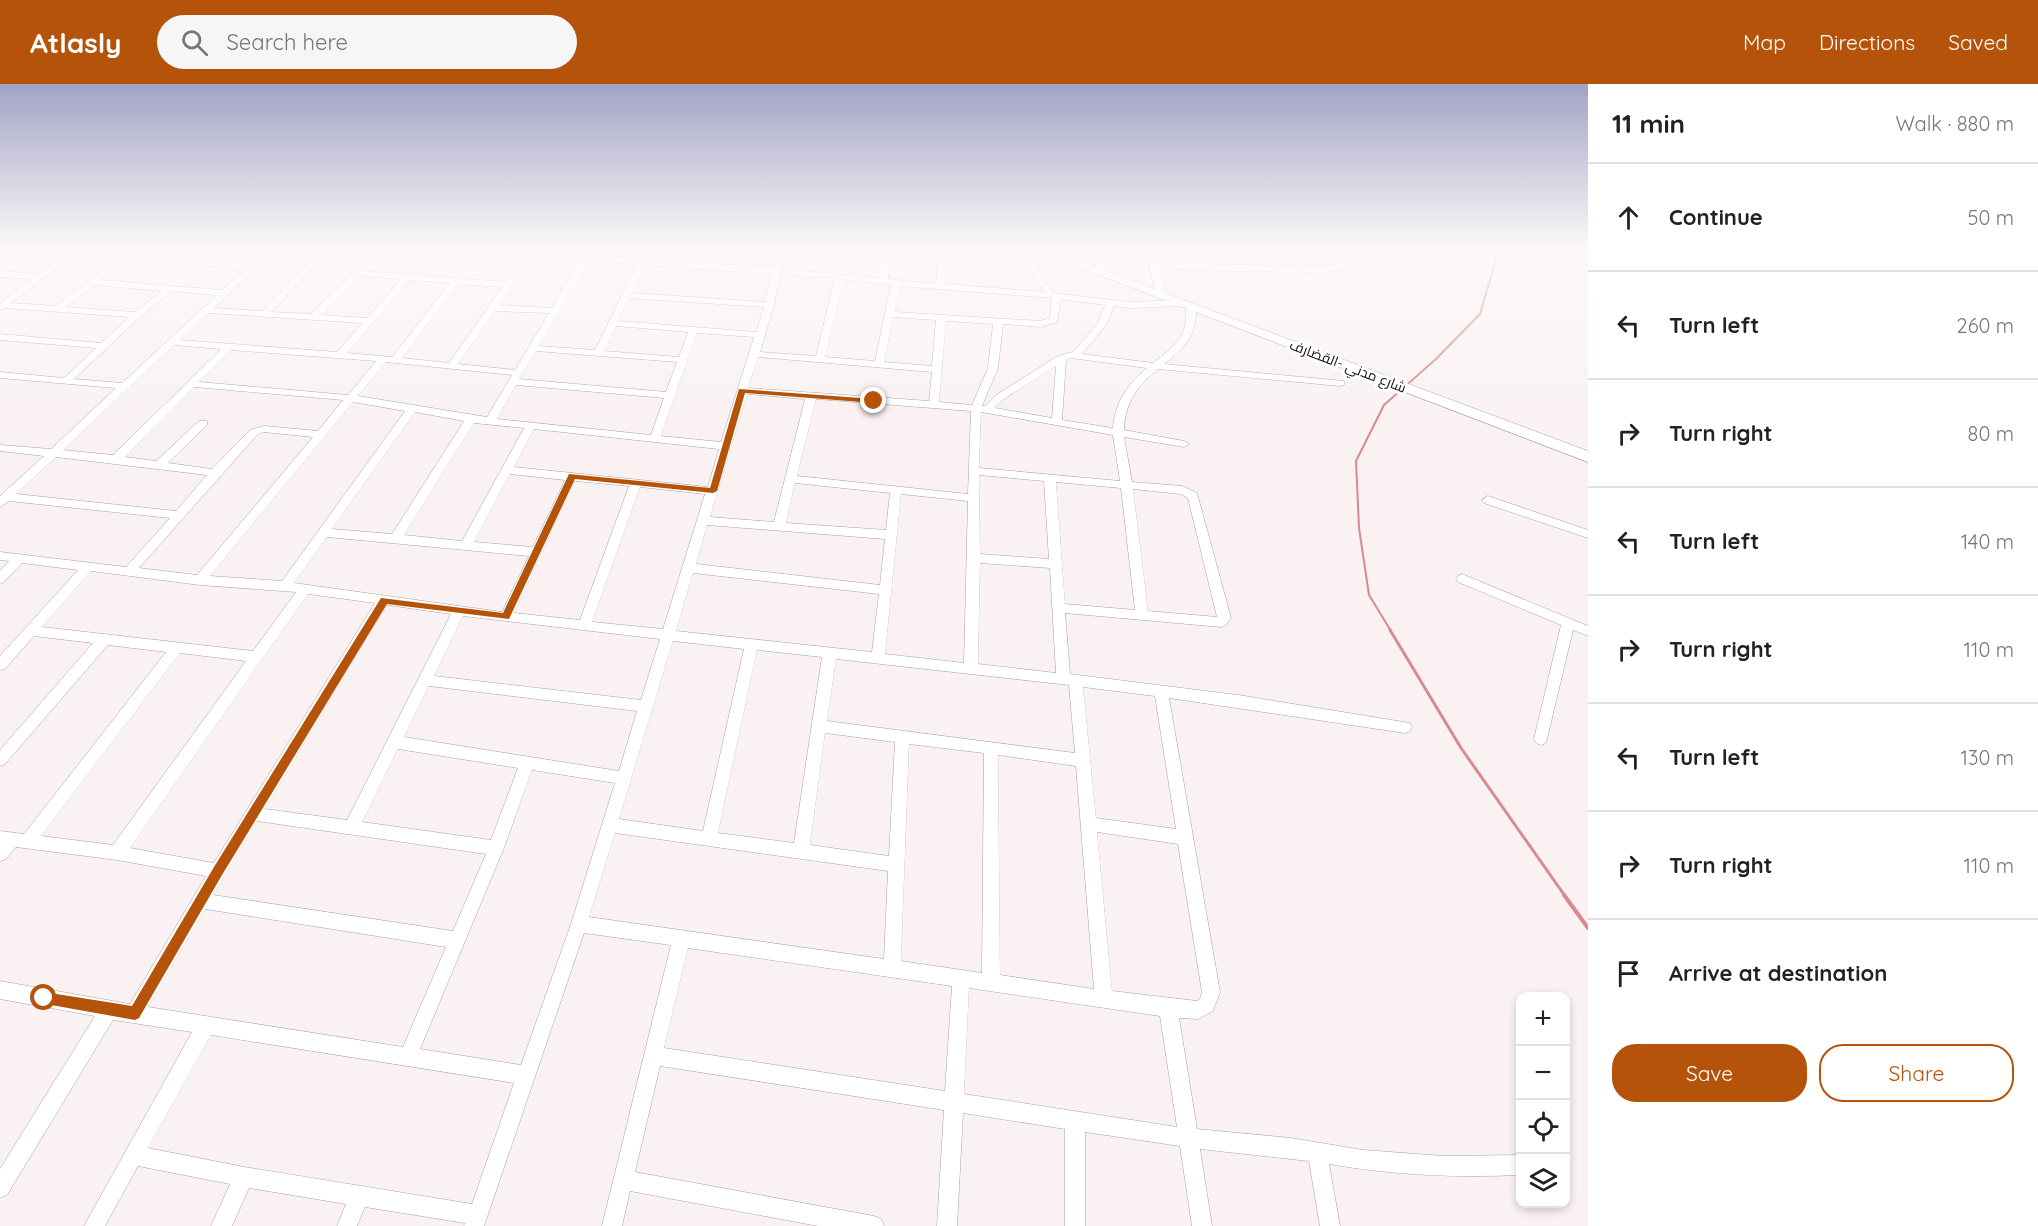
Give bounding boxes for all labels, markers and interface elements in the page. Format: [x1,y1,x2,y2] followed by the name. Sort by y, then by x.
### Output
[157,15,577,69] search box
[30,25,121,60] text: Atlasly
[178,26,211,59] icon: search
[226,28,348,56] text: Search here
[1743,29,1786,55] text: Map
[1819,29,1915,55] text: Directions
[1948,29,2008,55] text: Saved
[1612,107,1685,140] text: 11 min
[1895,111,2014,136] text: Walk · 880 m
[1612,201,1645,234] icon: ahead
[1669,203,1763,231] text: Continue
[1968,205,2014,230] text: 50 m
[1612,309,1645,342] icon: left
[1669,311,1759,339] text: Turn left
[1957,313,2014,338] text: 260 m
[1286,335,1409,399] street label: شارع مدني -القضارف
[860,387,886,413] route end
[1612,417,1645,450] icon: right
[1669,419,1773,447] text: Turn right
[1968,421,2014,446] text: 80 m
[1612,525,1645,558] icon: left
[1669,527,1759,555] text: Turn left
[1961,529,2014,554] text: 140 m
[1612,633,1645,666] icon: right
[1669,635,1773,663] text: Turn right
[1964,637,2014,662] text: 110 m
[1612,741,1645,774] icon: left
[1669,743,1759,771] text: Turn left
[1961,745,2014,770] text: 130 m
[1612,849,1645,882] icon: right
[1669,851,1773,879] text: Turn right
[1964,853,2014,878] text: 110 m
[1612,957,1645,990] icon: arrive
[1669,959,1887,987] text: Arrive at destination
[30,984,56,1010] route start
[1516,992,1570,1208] map controls
[1516,992,1570,1046] button: +
[1612,1044,1807,1102] button: Save
[1819,1044,2014,1102] button: Share
[1516,1046,1570,1100] button: −
[1516,1100,1570,1154] button: locate
[1516,1154,1570,1208] button: layers

